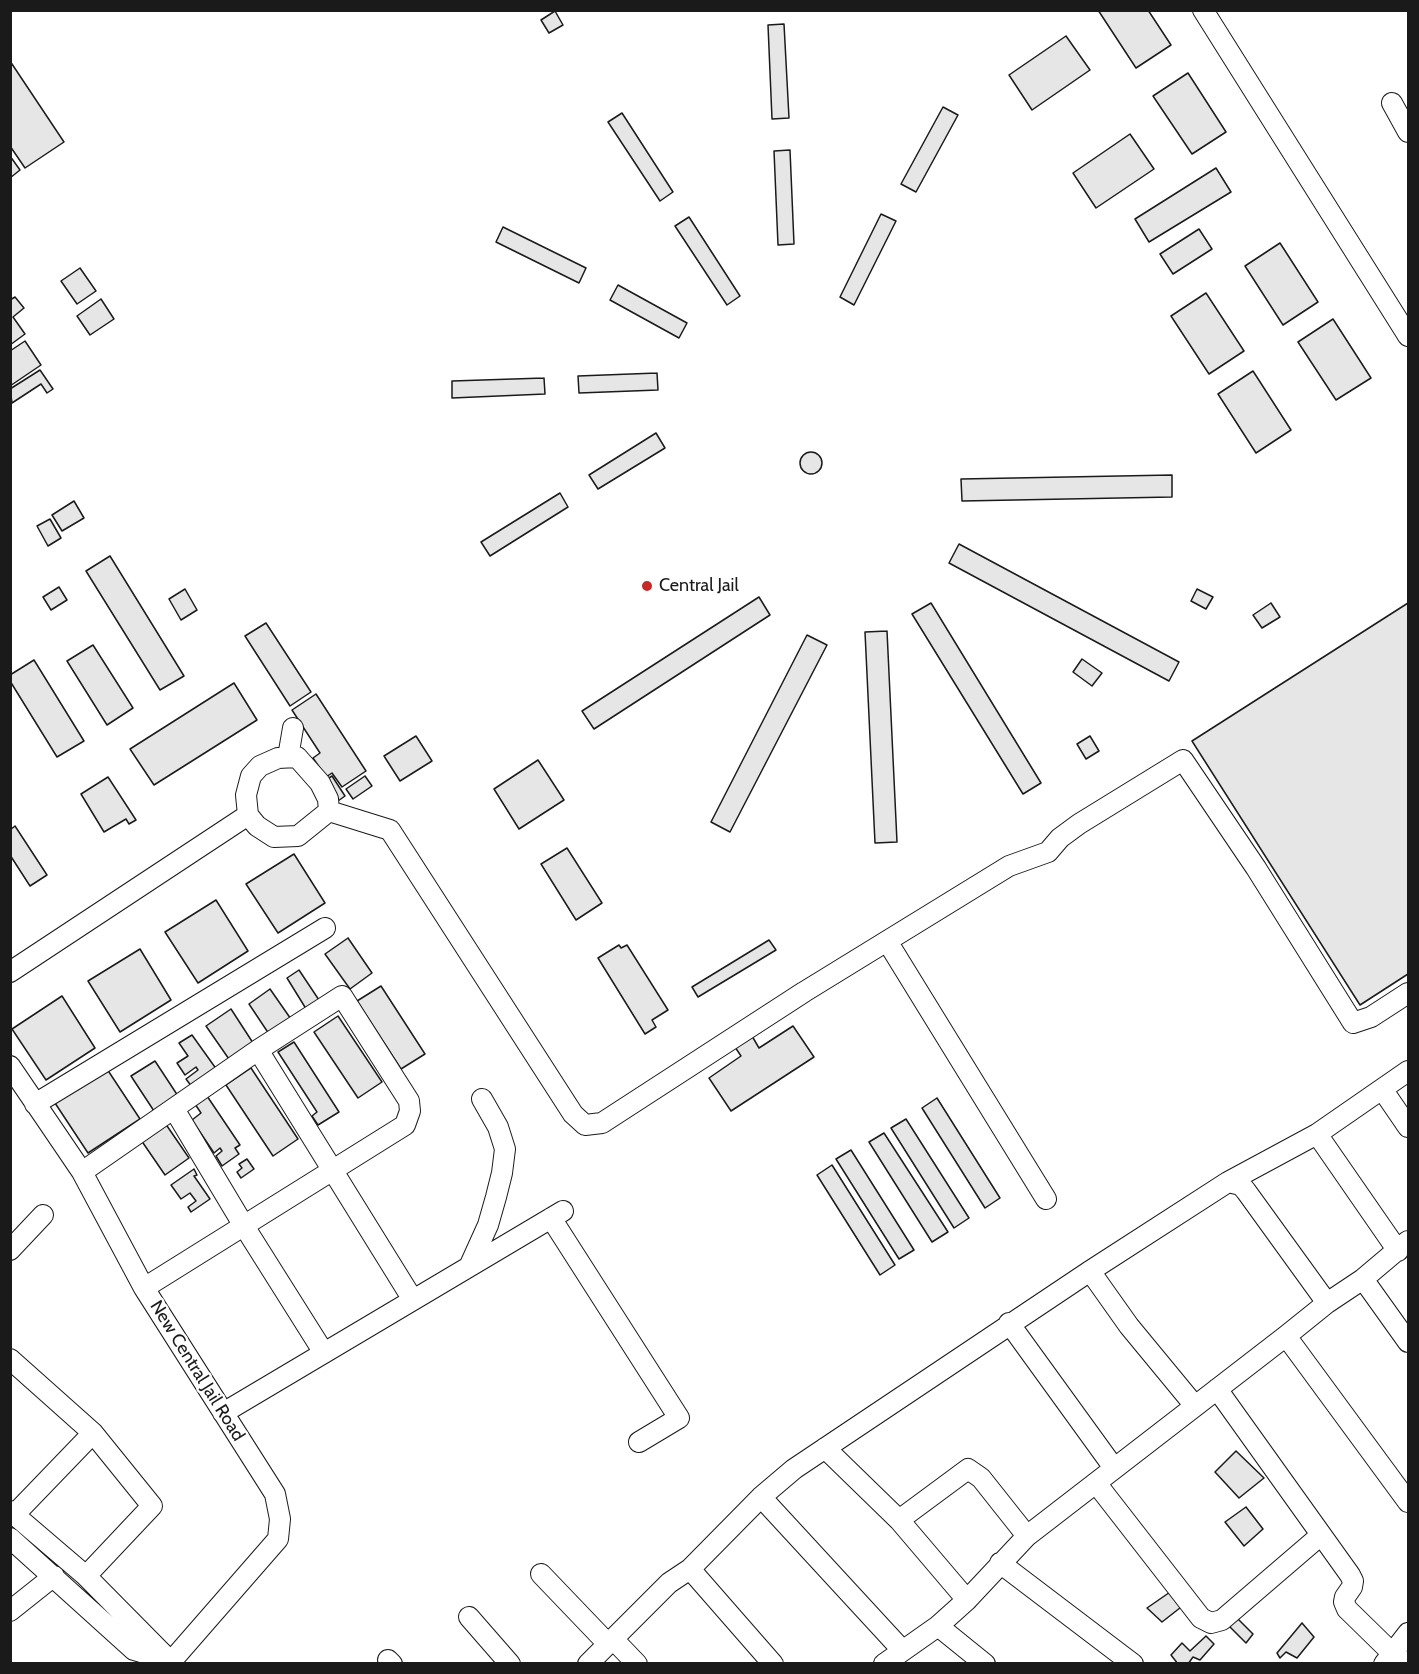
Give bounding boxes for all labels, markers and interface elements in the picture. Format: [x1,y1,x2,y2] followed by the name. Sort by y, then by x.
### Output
[659,575,739,597] place label: Central Jail
[640,579,654,593] marker: Central Jail
[145,1297,249,1445] street label: New Central Jail Road

